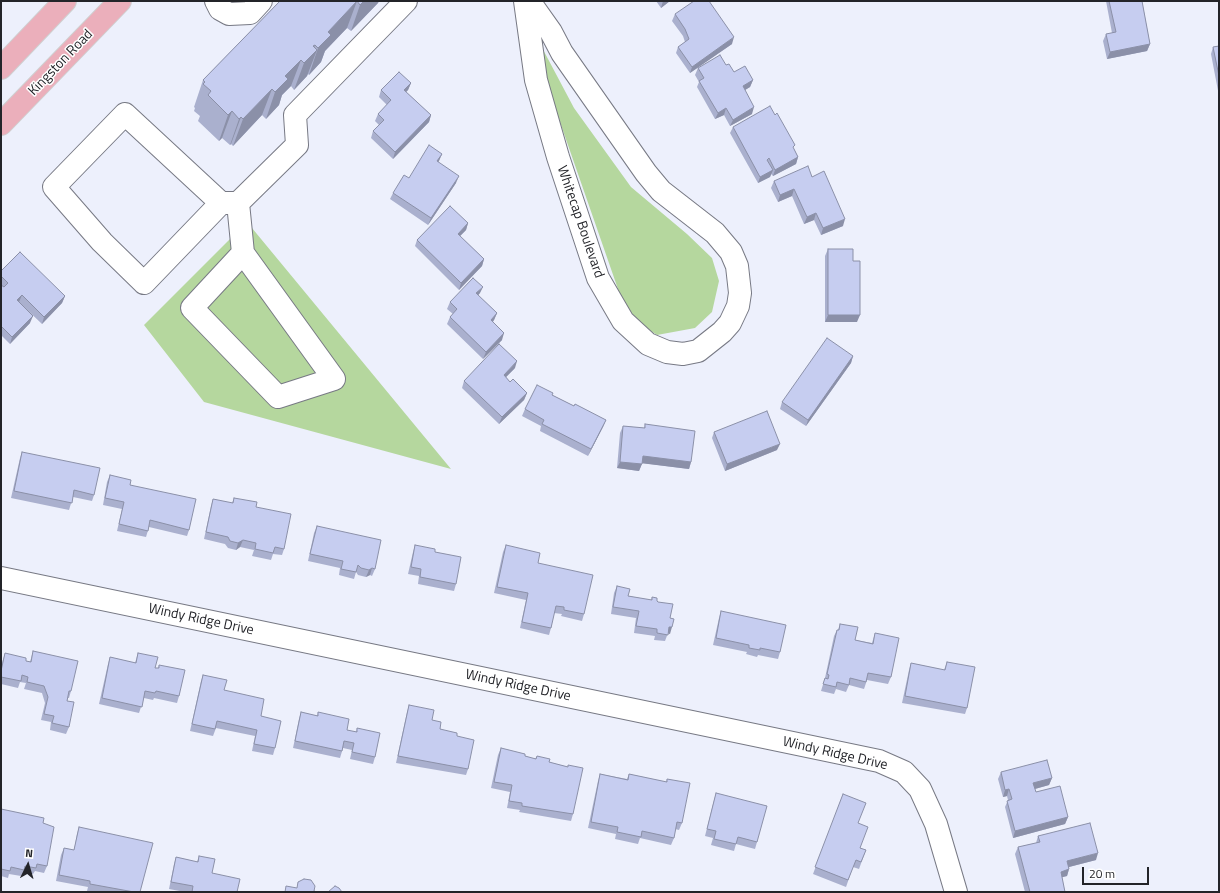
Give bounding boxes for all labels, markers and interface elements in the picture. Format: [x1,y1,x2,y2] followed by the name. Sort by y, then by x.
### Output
[25,26,97,100] street label: Kingston Road
[553,164,607,280] street label: Whitecap Boulevard
[147,601,255,639] street label: Windy Ridge Drive
[464,667,572,705] street label: Windy Ridge Drive
[781,734,889,774] street label: Windy Ridge Drive
[8,845,48,885] north arrow
[25,845,34,861] text: N
[1084,859,1151,885] scale bar
[1089,864,1115,883] text: 20 m

